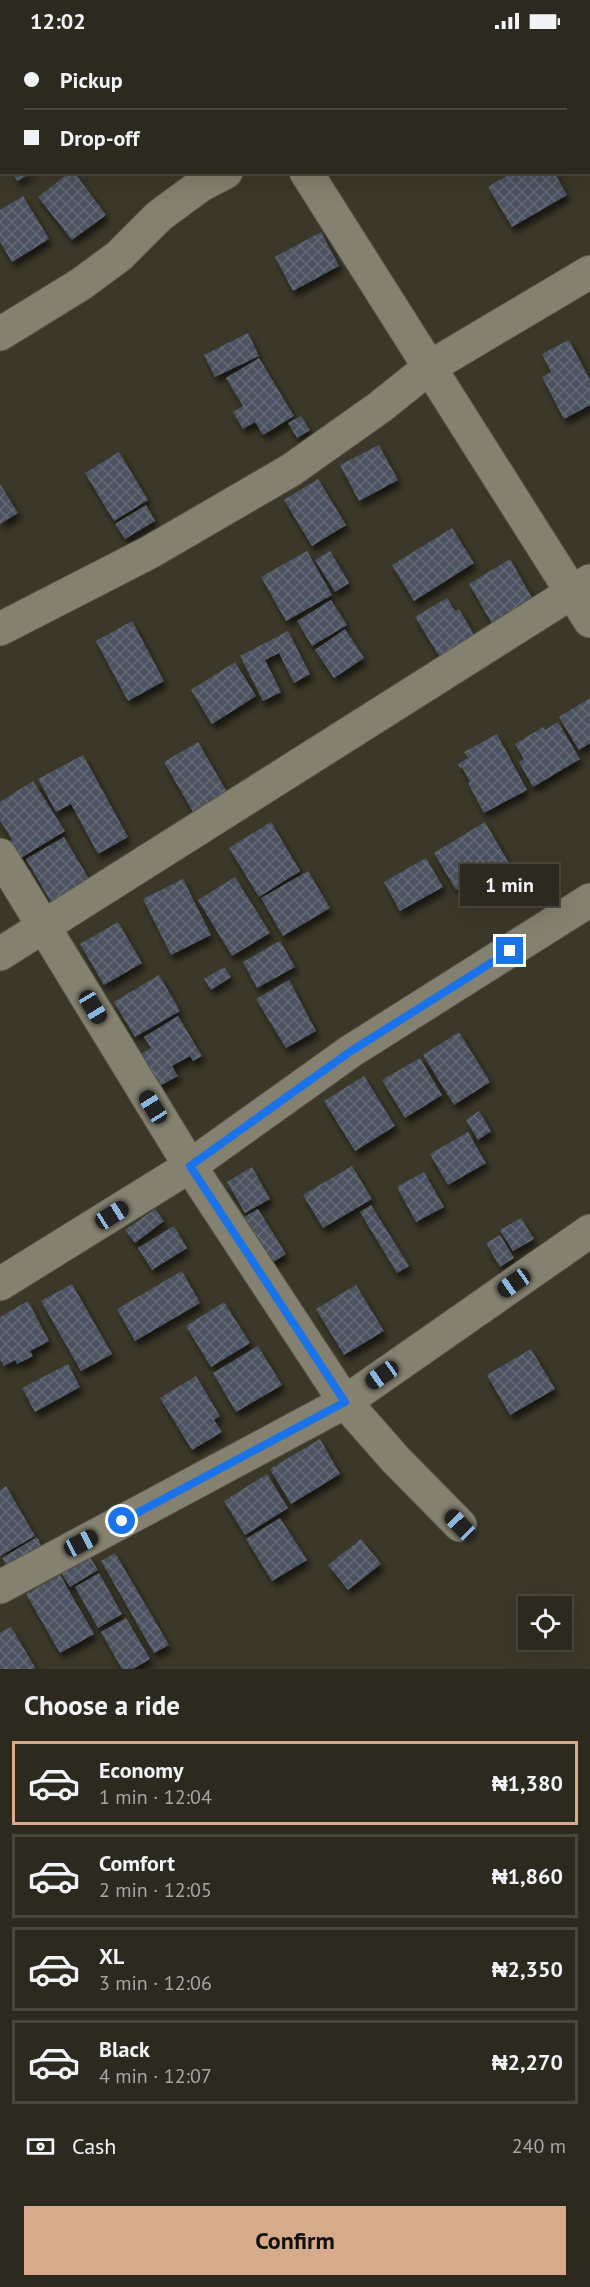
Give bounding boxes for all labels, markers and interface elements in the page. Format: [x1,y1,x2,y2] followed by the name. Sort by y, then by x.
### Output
[30,7,86,35] text: 12:02
[60,66,123,94] text: Pickup
[60,124,139,152] text: Drop-off
[460,864,560,906] callout: 1 min
[485,872,534,898] text: 1 min
[496,937,523,964] route end
[76,987,110,1027] car
[136,1087,170,1127] car
[92,1198,132,1232] car
[494,1265,534,1301] car
[362,1357,402,1393] car
[441,1506,479,1544] car
[108,1507,135,1534] route start
[61,1527,101,1559] car
[518,1596,572,1650] map controls
[518,1596,572,1650] button: locate
[24,1688,180,1722] text: Choose a ride
[27,1756,81,1810] icon: car
[99,1756,183,1784] text: Economy
[492,1769,563,1797] text: ₦1,380
[99,1784,212,1810] text: 1 min · 12:04
[27,1849,81,1903] icon: car
[99,1849,175,1877] text: Comfort
[492,1862,563,1890] text: ₦1,860
[99,1877,212,1903] text: 2 min · 12:05
[27,1942,81,1996] icon: car
[99,1942,124,1970] text: XL
[492,1955,563,1983] text: ₦2,350
[99,1970,212,1996] text: 3 min · 12:06
[27,2035,81,2089] icon: car
[99,2035,150,2063] text: Black
[492,2048,563,2076] text: ₦2,270
[99,2063,212,2089] text: 4 min · 12:07
[24,2130,57,2163] icon: cash
[72,2132,116,2160] text: Cash
[512,2133,566,2159] text: 240 m
[24,2206,566,2275] button: Confirm

